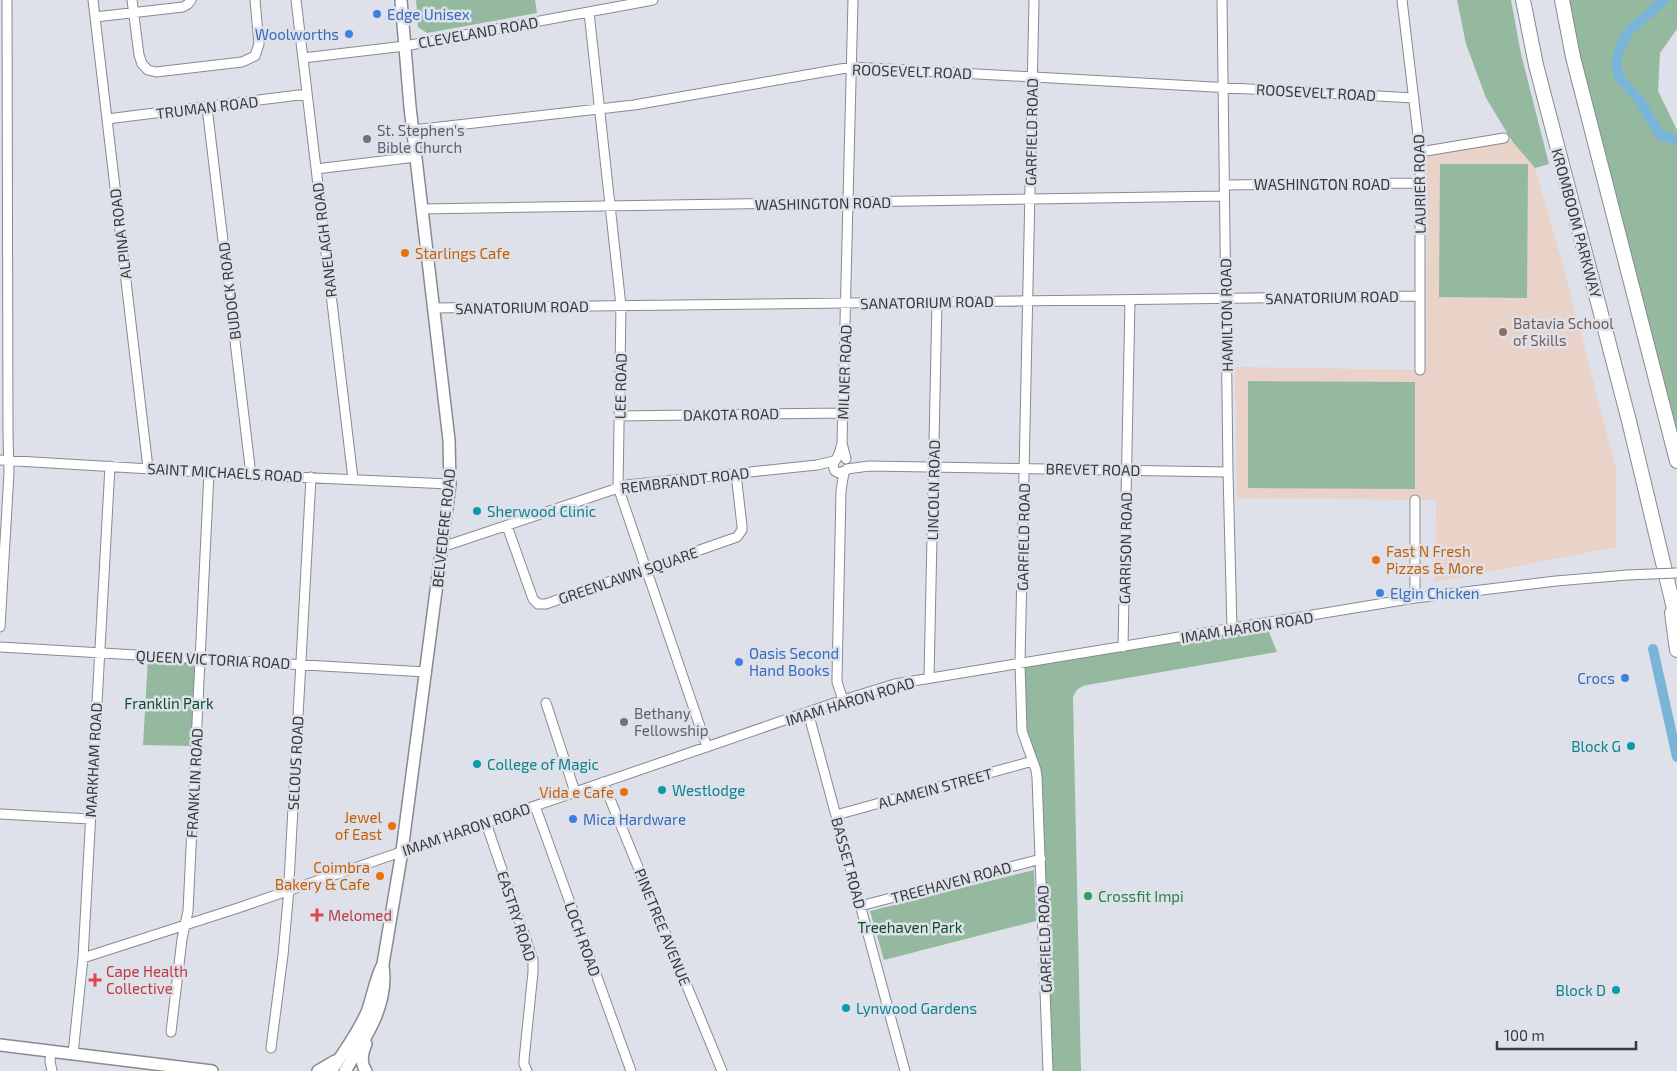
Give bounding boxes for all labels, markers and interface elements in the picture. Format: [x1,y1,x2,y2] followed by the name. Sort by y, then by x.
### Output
[387,5,470,23] place label: Edge Unisex
[371,8,383,20] marker: Edge Unisex
[417,13,539,51] street label: CLEVELAND ROAD
[255,25,339,43] place label: Woolworths
[343,28,355,40] marker: Woolworths
[852,60,972,82] street label: ROOSEVELT ROAD
[1021,78,1041,186] street label: GARFIELD ROAD
[1256,80,1376,104] street label: ROOSEVELT ROAD
[155,92,259,122] street label: TRUMAN ROAD
[377,121,465,156] place label: St. Stephen's Bible Church
[361,133,373,145] marker: St. Stephen's Bible Church
[1409,134,1429,234] street label: LAURIER ROAD
[1548,146,1606,300] street label: KROMBOOM PARKWAY
[1254,175,1390,193] street label: WASHINGTON ROAD
[308,181,340,299] street label: RANELAGH ROAD
[106,188,134,280] street label: ALPINA ROAD
[755,193,891,213] street label: WASHINGTON ROAD
[214,241,244,341] street label: BUDOCK ROAD
[415,244,510,262] place label: Starlings Cafe
[399,247,411,259] marker: Starlings Cafe
[1216,258,1236,372] street label: HAMILTON ROAD
[1265,287,1399,307] street label: SANATORIUM ROAD
[860,292,994,312] street label: SANATORIUM ROAD
[455,297,589,317] street label: SANATORIUM ROAD
[1513,314,1614,349] place label: Batavia School of Skills
[833,324,855,420] street label: MILNER ROAD
[1497,326,1509,338] marker: Batavia School of Skills
[610,353,630,419] street label: LEE ROAD
[683,404,779,424] street label: DAKOTA ROAD
[923,439,943,541] street label: LINCOLN ROAD
[147,459,303,485] street label: SAINT MICHAELS ROAD
[1045,459,1141,479] street label: BREVET ROAD
[620,463,750,497] street label: REMBRANDT ROAD
[428,468,458,588] street label: BELVEDERE ROAD
[1013,483,1033,591] street label: GARFIELD ROAD
[1115,492,1135,604] street label: GARRISON ROAD
[487,502,596,520] place label: Sherwood Clinic
[471,505,483,517] marker: Sherwood Clinic
[1386,542,1484,577] place label: Fast N Fresh Pizzas & More
[556,543,700,608] street label: GREENLAWN SQUARE
[1370,554,1382,566] marker: Fast N Fresh Pizzas & More
[1390,584,1480,602] place label: Elgin Chicken
[1374,587,1386,599] marker: Elgin Chicken
[1179,608,1315,646] street label: IMAM HARON ROAD
[749,644,839,679] place label: Oasis Second Hand Books
[135,646,291,673] street label: QUEEN VICTORIA ROAD
[733,656,745,668] marker: Oasis Second Hand Books
[1577,669,1615,687] place label: Crocs
[1619,672,1631,684] marker: Crocs
[783,673,917,729] street label: IMAM HARON ROAD
[124,694,214,712] park label: Franklin Park
[81,702,105,818] street label: MARKHAM ROAD
[634,704,708,739] place label: Bethany Fellowship
[284,715,306,811] street label: SELOUS ROAD
[618,716,630,728] marker: Bethany Fellowship
[182,727,206,839] street label: FRANKLIN ROAD
[1571,737,1621,755] place label: Block G
[1625,740,1637,752] marker: Block G
[487,755,599,773] place label: College of Magic
[471,758,483,770] marker: College of Magic
[876,764,994,812] street label: ALAMEIN STREET
[672,781,745,799] place label: Westlodge
[539,783,614,801] place label: Vida e Cafe
[656,784,668,796] marker: Westlodge
[618,786,630,798] marker: Vida e Cafe
[400,799,532,859] street label: IMAM HARON ROAD
[335,808,383,843] place label: Jewel of East
[583,810,686,828] place label: Mica Hardware
[567,813,579,825] marker: Mica Hardware
[828,815,870,911] street label: BASSET ROAD
[386,820,398,832] marker: Jewel of East
[889,857,1013,907] street label: TREEHAVEN ROAD
[275,858,370,893] place label: Coimbra Bakery & Cafe
[631,866,695,988] street label: PINETREE AVENUE
[494,869,540,964] street label: EASTRY ROAD
[374,870,386,882] marker: Coimbra Bakery & Cafe
[1033,885,1055,993] street label: GARFIELD ROAD
[1098,887,1184,905] place label: Crossfit Impi
[1082,890,1094,902] marker: Crossfit Impi
[561,899,605,979] street label: LOCH ROAD
[328,906,392,924] place label: Melomed
[310,908,324,922] marker: Melomed
[858,918,963,936] park label: Treehaven Park
[106,962,188,997] place label: Cape Health Collective
[88,973,102,987] marker: Cape Health Collective
[1556,981,1606,999] place label: Block D
[1610,984,1622,996] marker: Block D
[856,999,977,1017] place label: Lynwood Gardens
[840,1002,852,1014] marker: Lynwood Gardens
[1497,1018,1636,1050] scale bar
[1504,1026,1545,1044] text: 100 m

